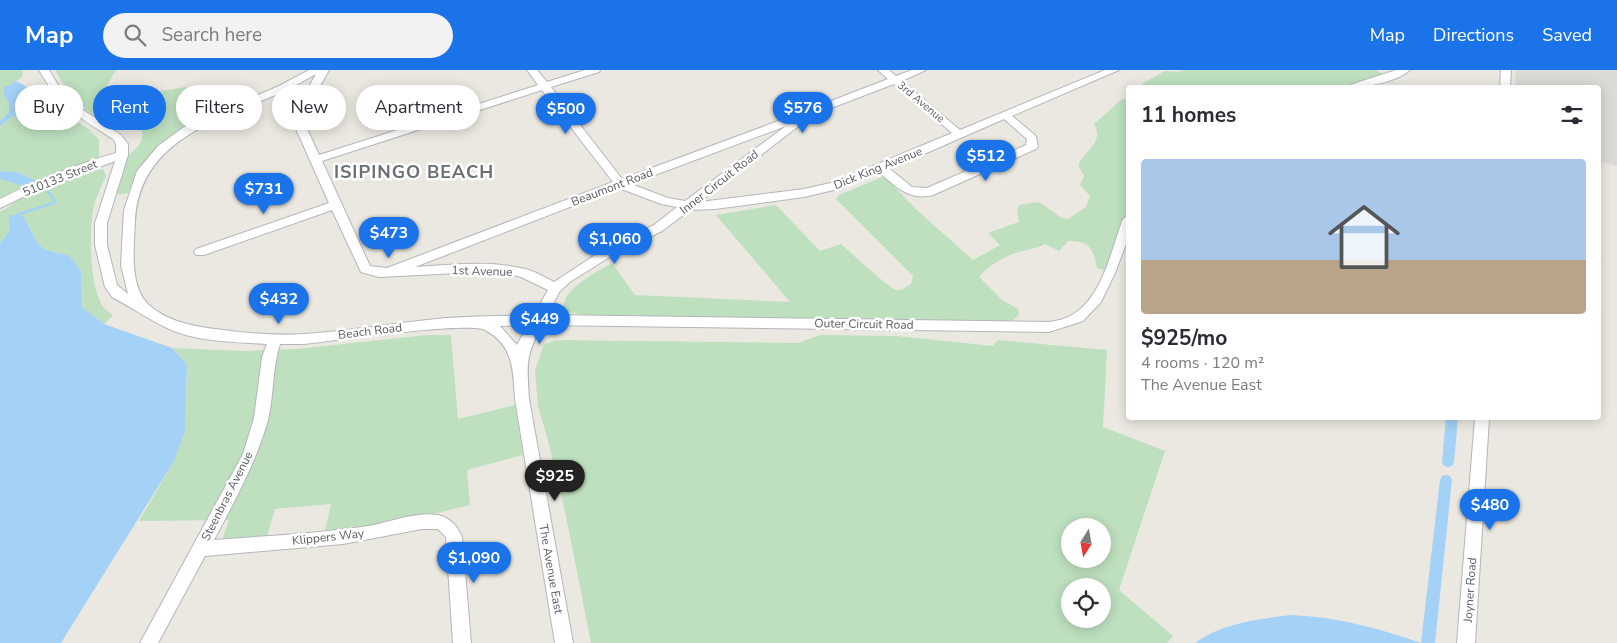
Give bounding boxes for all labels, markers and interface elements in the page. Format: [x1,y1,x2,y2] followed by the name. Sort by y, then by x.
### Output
[103,13,453,58] search box
[25,19,73,51] text: Map
[121,21,149,49] icon: search
[161,22,262,48] text: Search here
[1370,23,1405,47] text: Map
[1433,23,1514,47] text: Directions
[1542,23,1592,47] text: Saved
[894,78,948,126] street label: 3rd Avenue
[15,85,83,130] chip: Buy
[93,85,166,130] chip: Rent
[176,85,262,130] chip: Filters
[272,85,346,130] chip: New
[356,85,480,130] chip: Apartment
[536,92,596,135] pin: $500
[773,92,833,134] pin: $576
[784,97,822,119] text: $576
[547,98,585,120] text: $500
[1141,101,1236,129] text: 11 homes
[1558,101,1586,129] icon: filters
[956,140,1016,182] pin: $512
[831,143,925,193] street label: Dick King Avenue
[967,145,1005,167] text: $512
[676,146,762,218] street label: Inner Circuit Road
[20,155,100,200] street label: 510133 Street
[334,160,494,184] district label: ISIPINGO BEACH
[569,164,655,210] street label: Beaumont Road
[234,172,294,215] pin: $731
[245,178,283,200] text: $731
[1319,192,1409,282] icon: home
[359,216,419,259] pin: $473
[370,222,408,244] text: $473
[574,222,656,265] pin: $1,060
[589,228,641,250] text: $1,060
[451,262,513,280] street label: 1st Avenue
[249,282,309,325] pin: $432
[260,288,298,310] text: $432
[510,302,570,345] pin: $449
[521,308,559,330] text: $449
[814,315,914,333] street label: Outer Circuit Road
[337,319,403,343] street label: Beach Road
[1141,324,1227,352] text: $925/mo
[1141,352,1264,374] text: 4 rooms · 120 m²
[1141,374,1262,396] text: The Avenue East
[198,449,256,543] street label: Steenbras Avenue
[525,460,585,502] pin: $925
[536,465,574,487] text: $925
[1460,488,1520,531] pin: $480
[1471,494,1509,516] text: $480
[1061,518,1111,568] north arrow
[1061,518,1111,628] map controls
[535,523,567,616] street label: The Avenue East
[291,525,366,549] street label: Klippers Way
[433,542,515,584] pin: $1,090
[448,547,500,569] text: $1,090
[1460,557,1480,624] street label: Joyner Road
[1061,578,1111,628] button: locate

